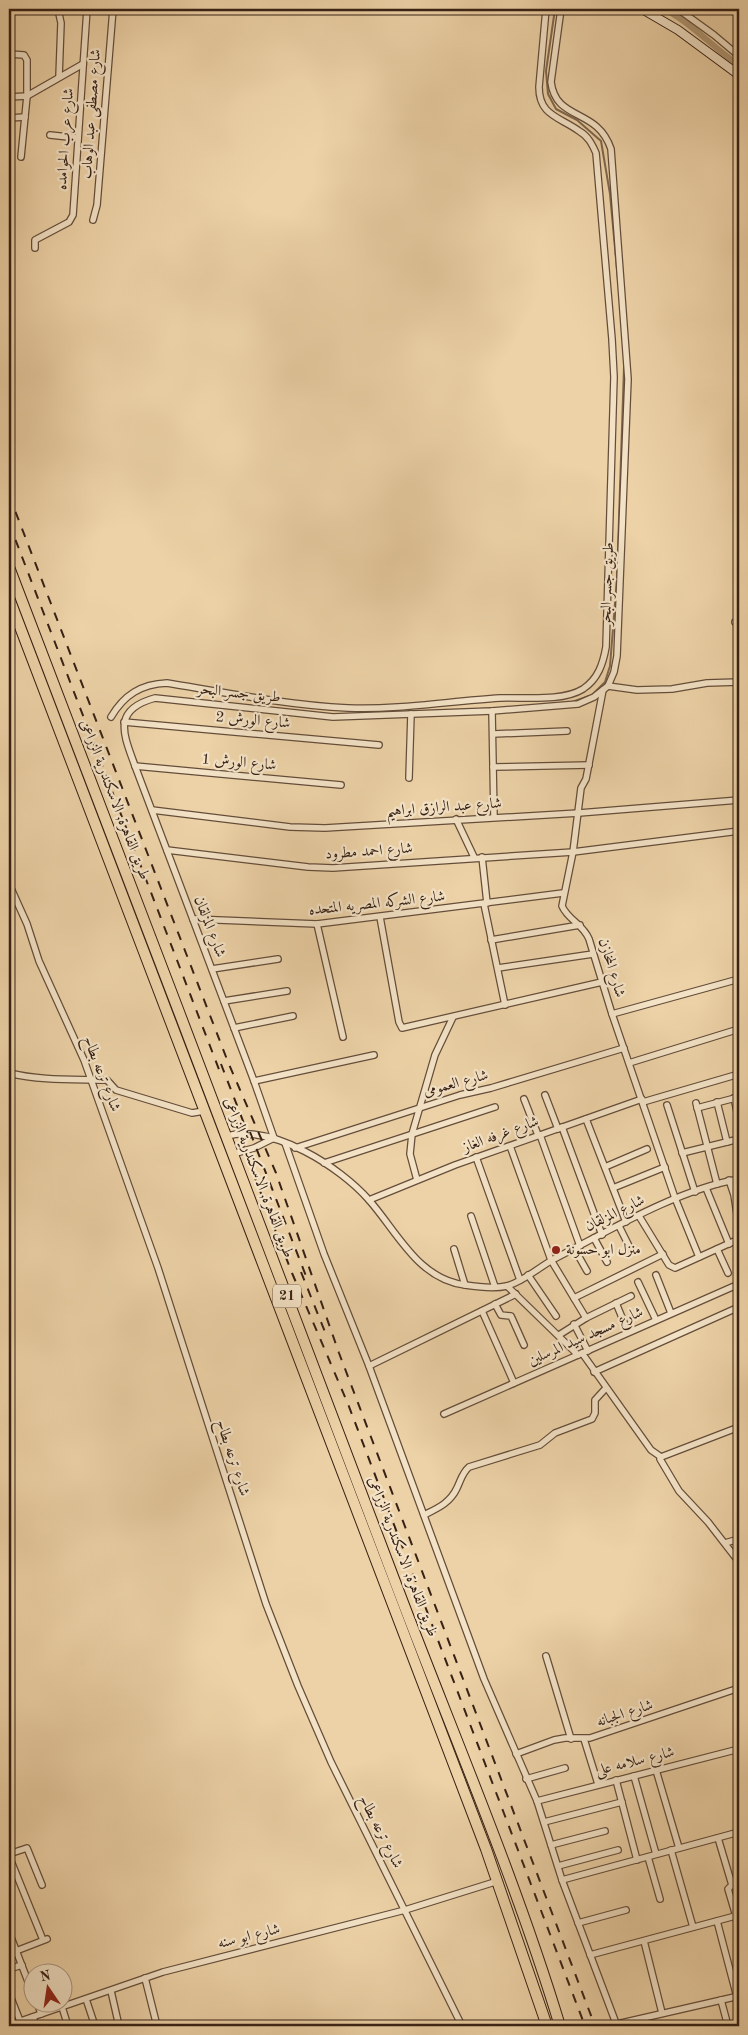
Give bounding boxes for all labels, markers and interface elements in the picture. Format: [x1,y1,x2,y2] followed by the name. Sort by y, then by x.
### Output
[80,49,108,180] street label: شارع مصطفى عبد الوهاب
[55,88,81,191] street label: شارع عرب الحوامده
[599,542,618,628] street label: طريق جسر البحر
[195,682,281,707] street label: طريق جسر البحر
[215,709,291,736] street label: شارع الورش 2
[76,717,153,882] street label: طريق القاهرة, الاسكندرية الزراعى
[201,751,277,778] street label: شارع الورش 1
[386,795,503,826] street label: شارع عبد الرازق ابراهيم
[325,841,414,867] street label: شارع احمد مطرود
[308,886,446,923] street label: شارع الشركه المصريه المتحده
[187,894,228,961] street label: شارع المزلقان
[591,936,628,1001] street label: شارع المخازن
[76,1034,122,1115] street label: شارع ترعه بطاح
[422,1068,491,1104] street label: شارع العمومى
[220,1095,297,1260] street label: طريق القاهرة, الاسكندرية الزراعى
[459,1114,542,1160] street label: شارع غرفه الغاز
[583,1193,649,1238] street label: شارع المزلقان
[566,1243,641,1258] place label: منزل ابو حسونة
[550,1244,562,1256] marker: منزل ابو حسونة
[273,1284,301,1308] road number: 21
[526,1305,647,1373] street label: شارع مسجد سيد المرسلين
[209,1418,251,1499] street label: شارع ترعه بطاح
[364,1474,441,1639] street label: طريق القاهرة, الاسكندرية الزراعى
[595,1698,656,1734] street label: شارع الجبانه
[594,1745,677,1783] street label: شارع سلامه على
[352,1793,405,1873] street label: شارع ترعه بطاح
[216,1922,283,1956] street label: شارع ابو سنه
[22,1962,72,2012] north arrow
[39,1968,52,1984] text: N

